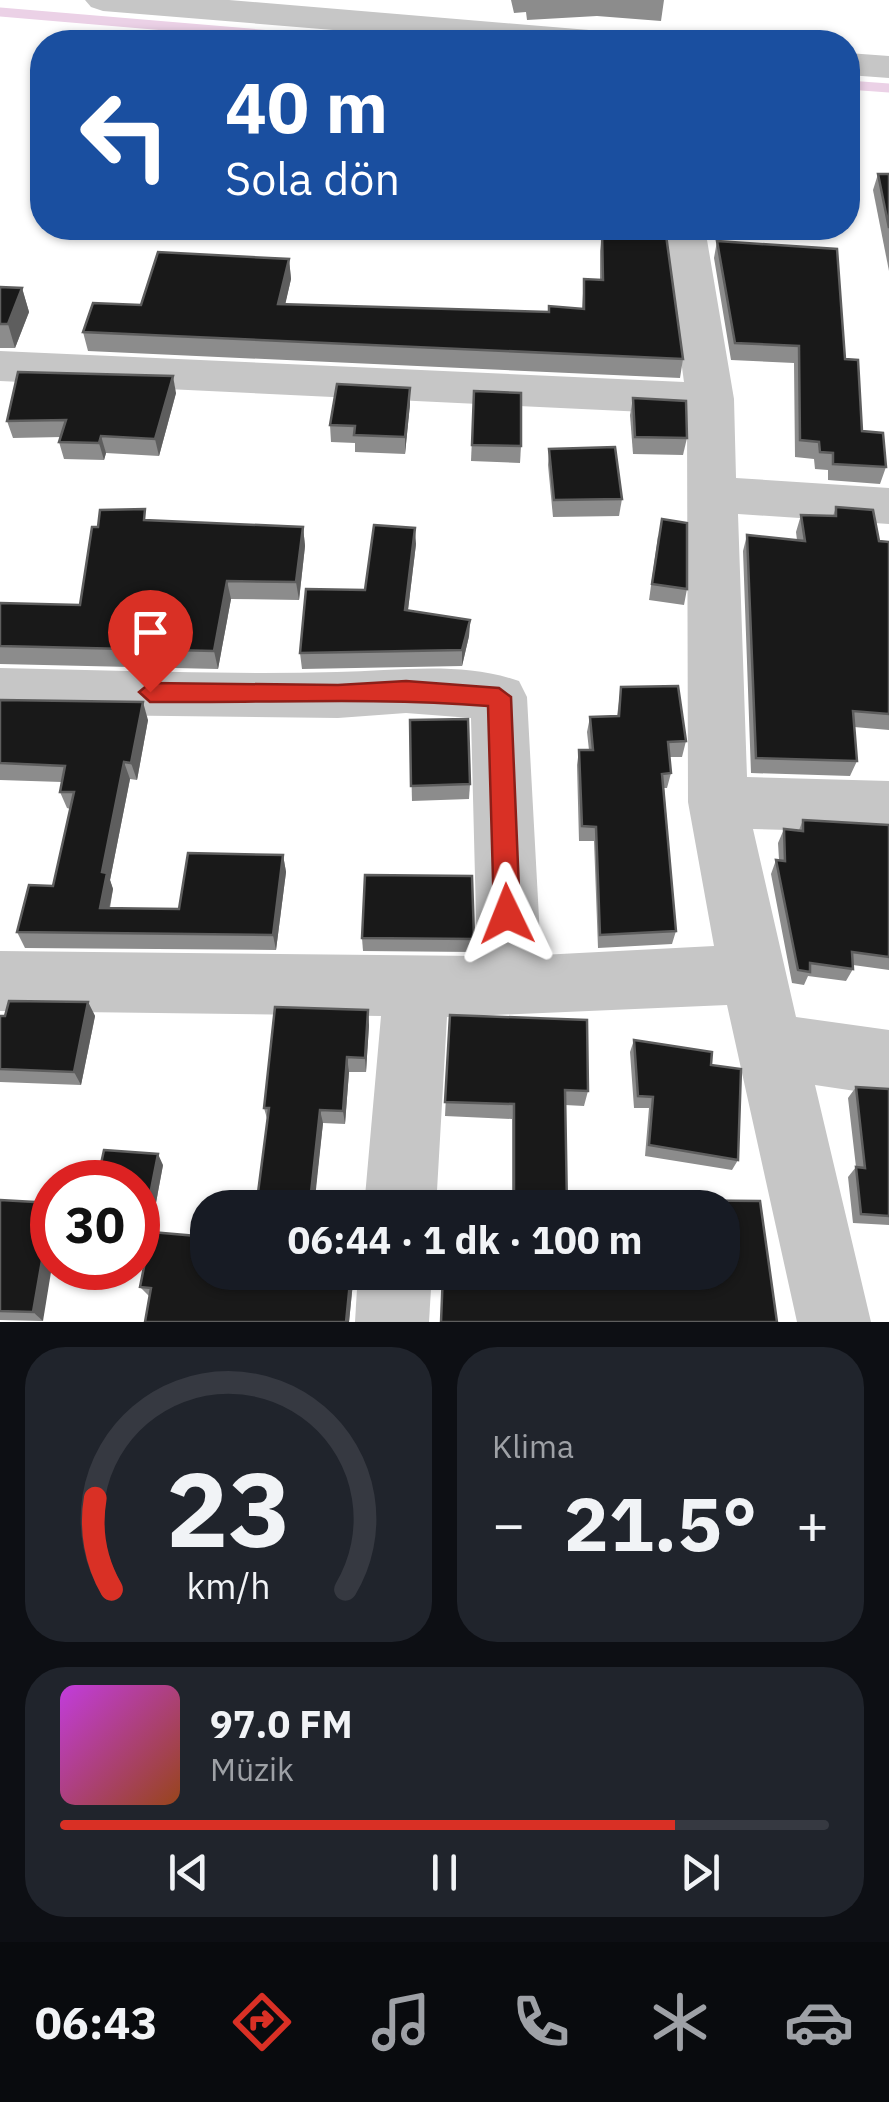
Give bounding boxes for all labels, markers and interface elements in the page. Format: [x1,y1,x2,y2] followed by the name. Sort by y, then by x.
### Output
[225,61,388,152] text: 40 m
[60,70,190,200] icon: left
[225,149,400,207] text: Sola dön
[108,590,193,693] pin
[123,605,178,660] icon: arrive
[455,862,559,966] position arrow
[30,1160,160,1290] speed limit sign: 30
[288,1215,642,1264] text: 06:44 · 1 dk · 100 m
[492,1425,574,1467] text: Klima
[166,1440,291,1576] text: 23
[564,1474,757,1572] text: 21.5°
[492,1488,525,1559] text: −
[796,1488,829,1559] text: +
[186,1562,271,1609] text: km/h
[210,1699,353,1748] text: 97.0 FM
[210,1748,294,1790] text: Müzik
[161,1845,216,1900] icon: previous
[417,1845,472,1900] icon: pause
[673,1845,728,1900] icon: next
[227,1987,297,2057] icon: directions
[366,1987,436,2057] icon: music
[506,1987,576,2057] icon: phone
[645,1987,715,2057] icon: climate
[784,1987,854,2057] icon: car
[35,1993,158,2051] text: 06:43

